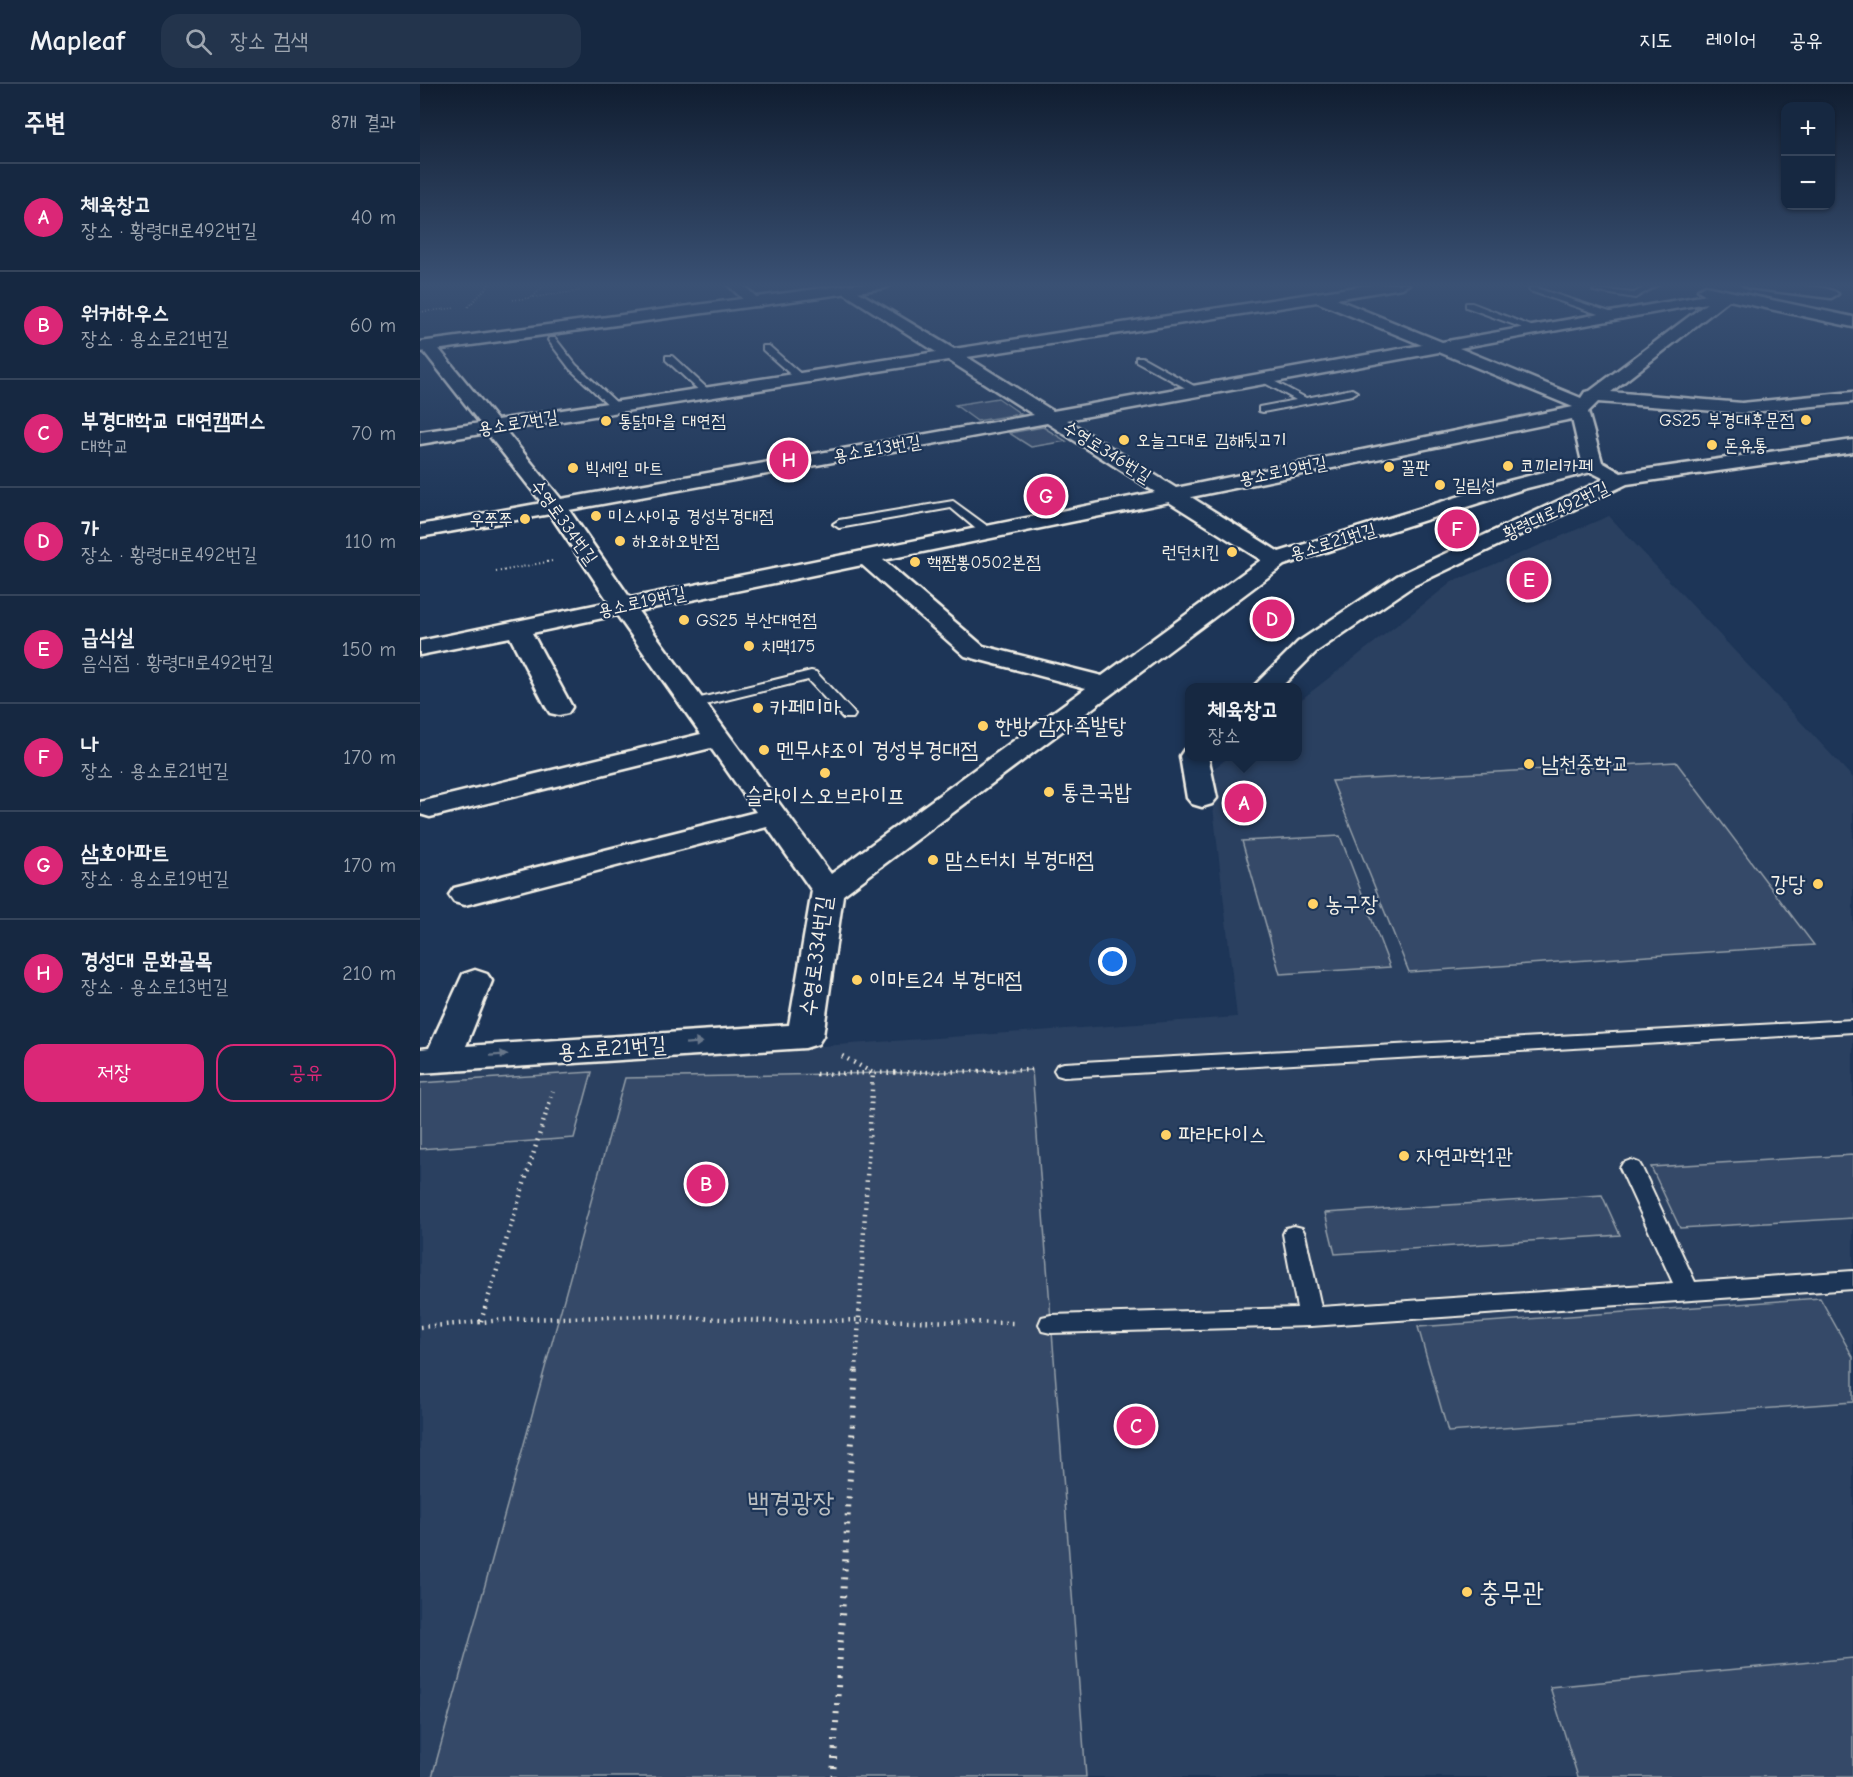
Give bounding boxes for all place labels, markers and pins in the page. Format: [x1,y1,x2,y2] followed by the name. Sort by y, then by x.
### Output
[1659,410,1795,431] place label: GS25 부경대후문점
[618,411,726,432] place label: 통닭마을 대연점
[1799,413,1813,427] marker: GS25 부경대후문점
[599,414,613,428] marker: 통닭마을 대연점
[1136,430,1287,451] place label: 오늘그대로 김해뒷고기
[1117,433,1131,447] marker: 오늘그대로 김해뒷고기
[1724,435,1767,456] place label: 돈유통
[770,438,808,482] pin: H
[1705,438,1719,452] marker: 돈유통
[1520,456,1593,477] place label: 코끼리카페
[1401,457,1430,478] place label: 꿀판
[585,458,663,479] place label: 빅세일 마트
[1501,459,1515,473] marker: 코끼리카페
[1382,460,1396,474] marker: 꿀판
[566,461,580,475] marker: 빅세일 마트
[1026,474,1066,518] pin: G
[1452,475,1495,496] place label: 길림성
[1433,478,1447,492] marker: 길림성
[608,506,774,527] place label: 미스사이공 경성부경대점
[1438,506,1476,552] pin: F
[470,509,513,530] place label: 우쭈쭈
[589,509,603,523] marker: 미스사이공 경성부경대점
[518,512,532,526] marker: 우쭈쭈
[632,531,719,552] place label: 하오하오반점
[613,534,627,548] marker: 하오하오반점
[1162,542,1220,563] place label: 런던치킨
[1225,545,1239,559] marker: 런던치킨
[927,552,1041,573] place label: 핵짬뽕0502본점
[908,555,922,569] marker: 핵짬뽕0502본점
[1510,558,1548,602] pin: E
[1252,596,1292,642] pin: D
[696,610,817,631] place label: GS25 부산대연점
[677,613,691,627] marker: GS25 부산대연점
[761,636,815,657] place label: 치맥175
[742,639,756,653] marker: 치맥175
[770,695,841,721] place label: 카페미마
[751,701,765,715] marker: 카페미마
[995,713,1127,739] place label: 한방 감자족발탕
[976,719,990,733] marker: 한방 감자족발탕
[776,737,978,763] place label: 멘무샤조이 경성부경대점
[757,743,771,757] marker: 멘무샤조이 경성부경대점
[1541,751,1630,777] place label: 남천중학교
[1522,757,1536,771] marker: 남천중학교
[818,766,832,780] marker: 슬라이스오브라이프
[1061,779,1132,805] place label: 통큰국밥
[1224,780,1264,826] pin: A
[745,783,905,809] place label: 슬라이스오브라이프
[1042,785,1056,799] marker: 통큰국밥
[945,847,1094,873] place label: 맘스터치 부경대점
[926,853,940,867] marker: 맘스터치 부경대점
[1771,871,1806,897] place label: 강당
[1811,877,1825,891] marker: 강당
[1325,891,1378,917] place label: 농구장
[1306,897,1320,911] marker: 농구장
[869,967,1022,993] place label: 이마트24 부경대점
[850,973,864,987] marker: 이마트24 부경대점
[1178,1122,1267,1148] place label: 파라다이스
[1159,1128,1173,1142] marker: 파라다이스
[1416,1143,1513,1169] place label: 자연과학1관
[1397,1149,1411,1163] marker: 자연과학1관
[686,1162,726,1206] pin: B
[1116,1404,1156,1448] pin: C
[1479,1577,1544,1608] place label: 충무관
[1460,1585,1474,1599] marker: 충무관

